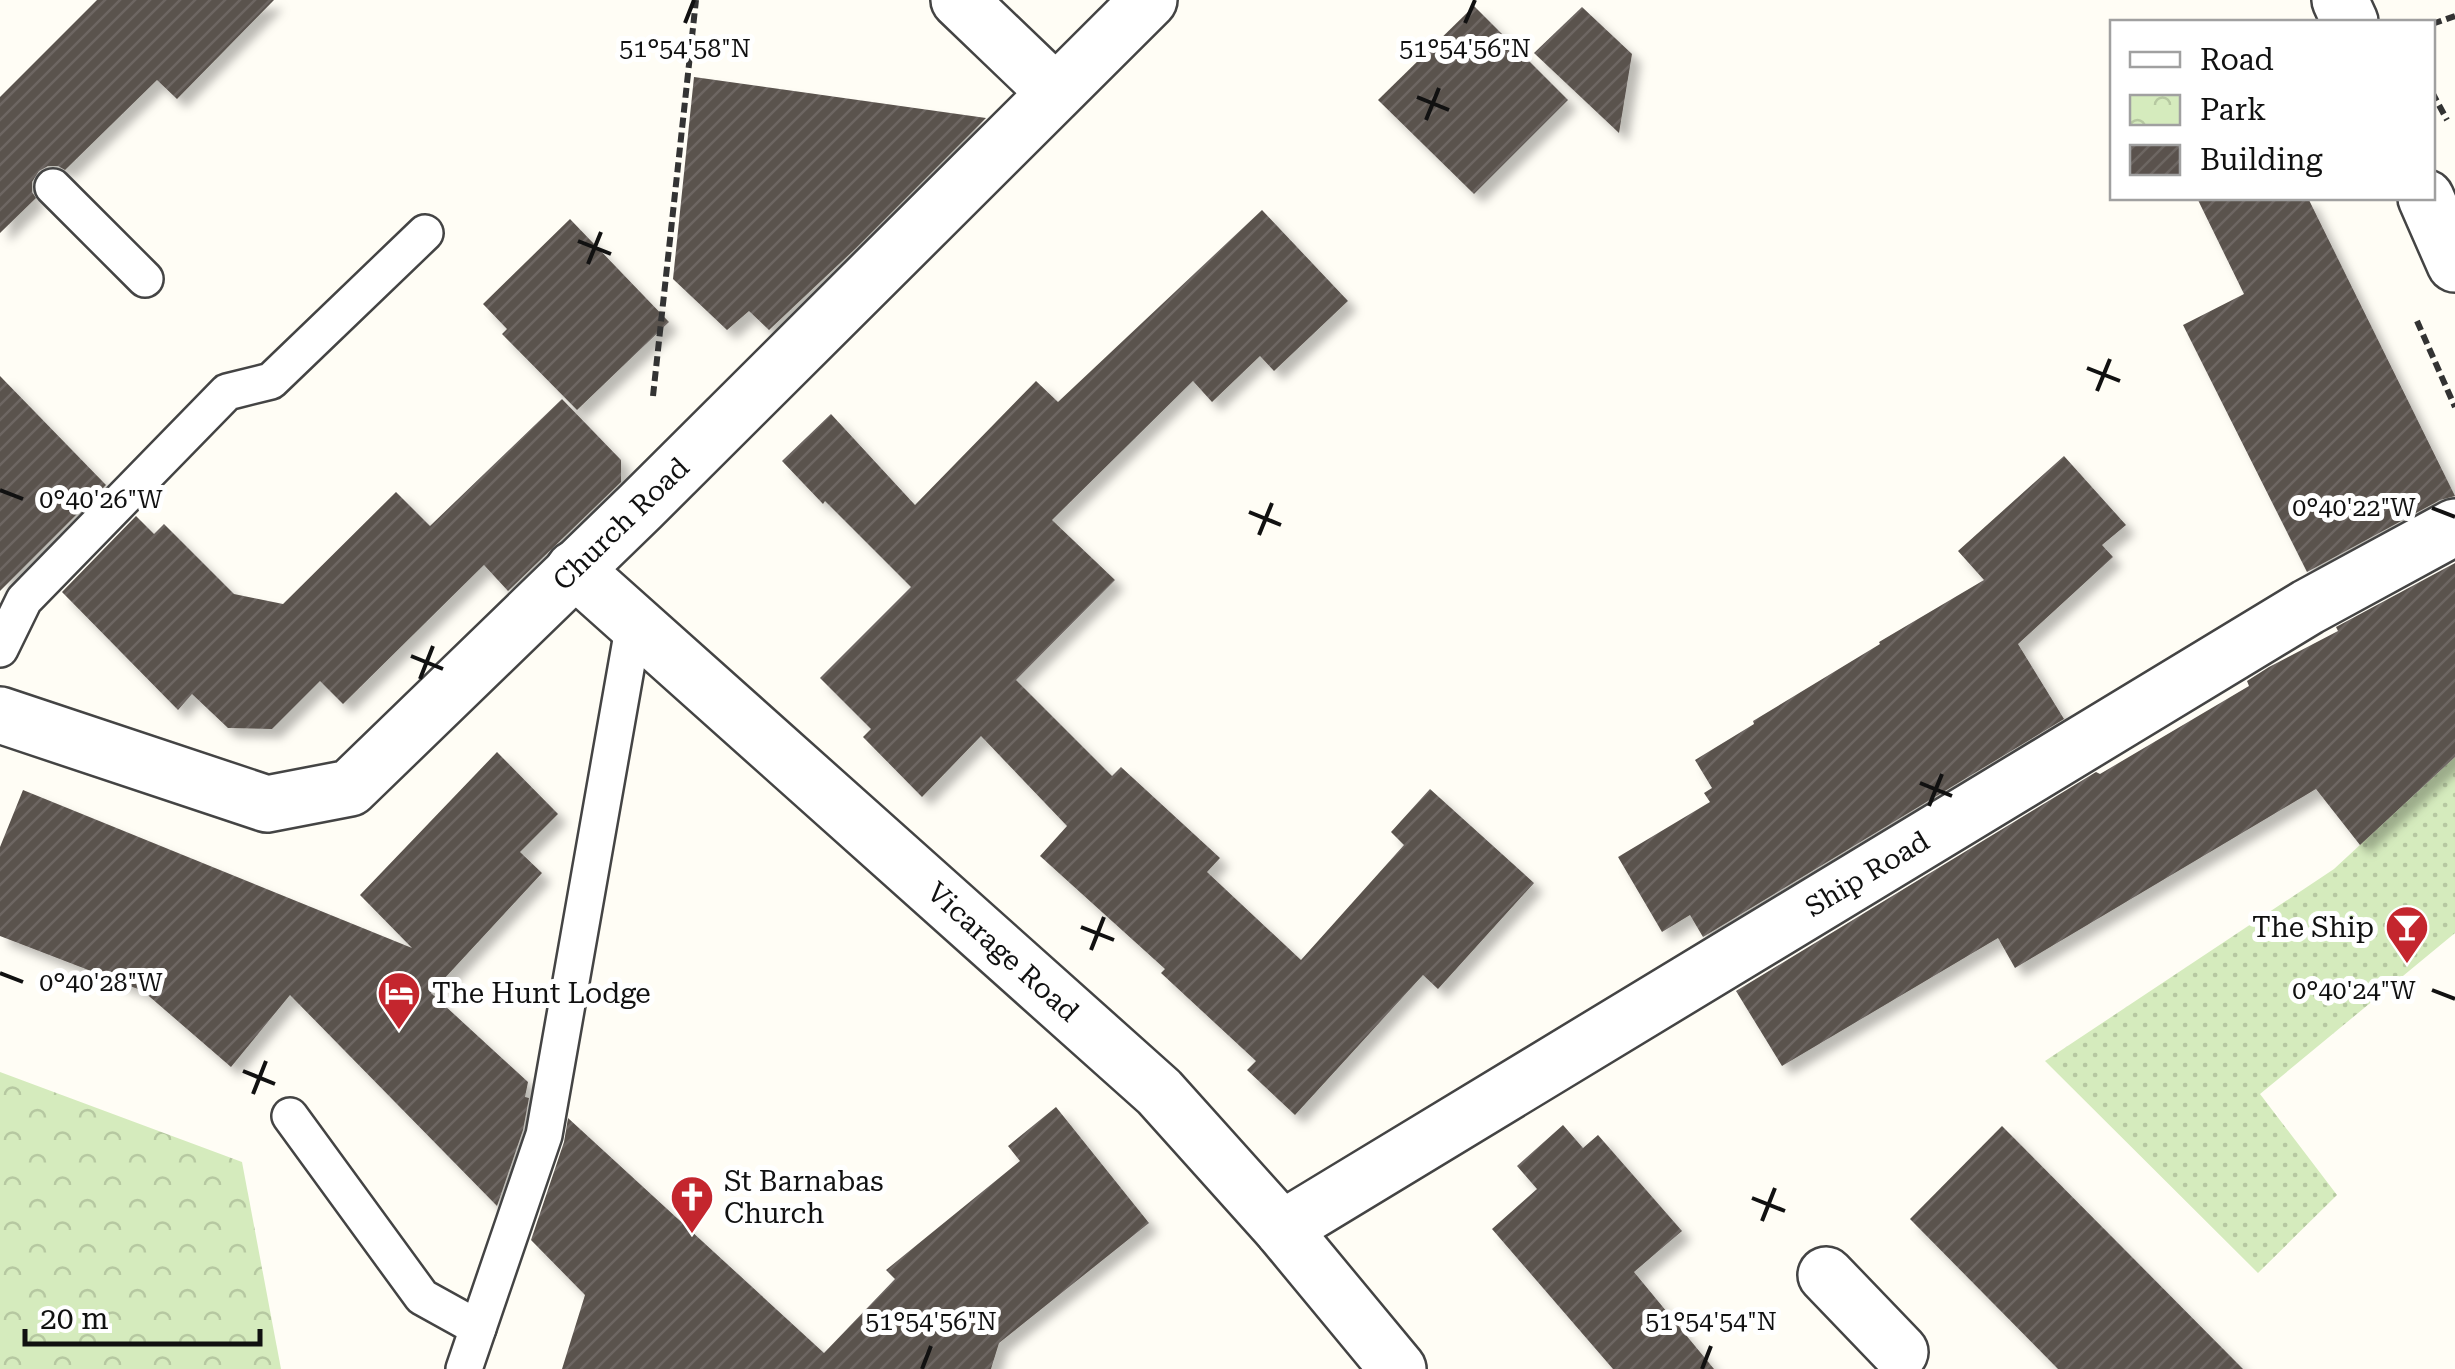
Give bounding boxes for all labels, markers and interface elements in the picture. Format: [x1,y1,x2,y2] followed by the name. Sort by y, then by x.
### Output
[2110,20,2435,200] legend
[619,34,751,63] text: 51°54'58"N
[1399,34,1531,63] text: 51°54'56"N
[2200,42,2274,77] text: Road
[2200,92,2266,127] text: Park
[2200,142,2323,177] text: Building
[546,451,696,597] street label: Church Road
[39,485,163,514] text: 0°40'26"W
[2292,493,2416,522] text: 0°40'22"W
[1799,824,1935,924] street label: Ship Road
[921,875,1085,1029] street label: Vicarage Road
[2384,904,2430,965] bar icon: The Ship
[2252,911,2374,944] place label: The Ship
[39,968,163,997] text: 0°40'28"W
[376,970,422,1031] hotel icon: The Hunt Lodge
[2292,976,2416,1005] text: 0°40'24"W
[432,977,651,1010] place label: The Hunt Lodge
[724,1165,884,1230] place label: St Barnabas Church
[669,1174,715,1235] church icon: St Barnabas Church
[25,1284,260,1346] scale bar
[40,1301,109,1336] text: 20 m
[865,1307,997,1336] text: 51°54'56"N
[1645,1307,1777,1336] text: 51°54'54"N

